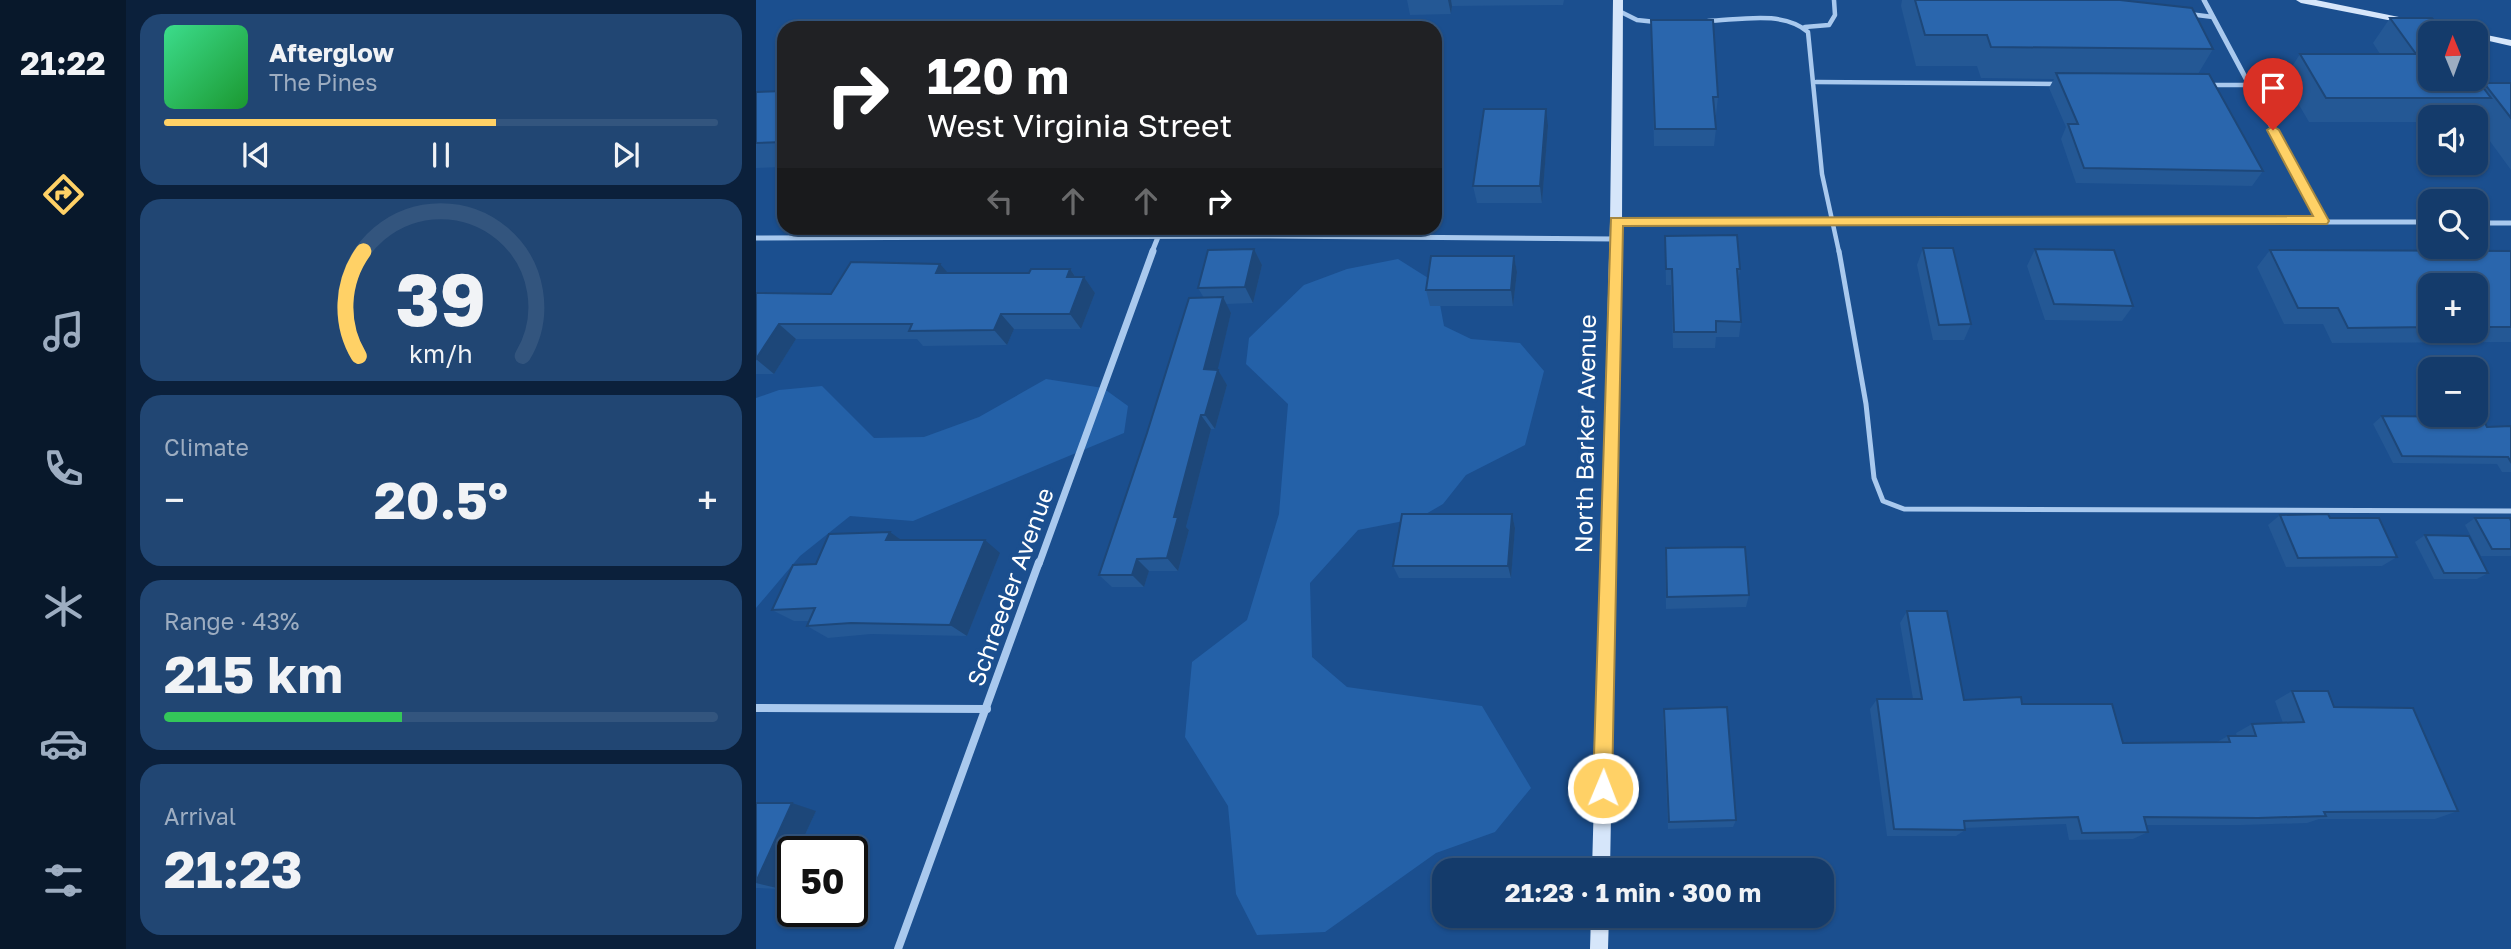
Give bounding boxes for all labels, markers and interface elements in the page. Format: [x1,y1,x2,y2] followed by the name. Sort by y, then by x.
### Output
[2418,21,2488,91] north arrow
[2418,21,2488,427] map controls
[269,37,394,68] text: Afterglow
[20,44,106,82] text: 21:22
[927,46,1069,105] text: 120 m
[812,49,903,140] icon: right
[2243,58,2303,130] pin
[269,68,377,96] text: The Pines
[2254,69,2292,107] icon: arrive
[2418,105,2488,175] button: sound
[927,106,1232,144] text: West Virginia Street
[237,136,275,174] icon: previous
[422,136,460,174] icon: pause
[607,136,645,174] icon: next
[39,170,88,219] icon: directions
[981,182,1019,220] icon: left
[1054,182,1092,220] icon: ahead
[1127,182,1165,220] icon: ahead
[1200,182,1238,220] icon: right
[2418,189,2488,259] button: search
[396,255,486,342] text: 39
[2418,273,2488,343] button: +
[39,307,88,356] icon: music
[1568,314,1601,554] street label: North Barker Avenue
[409,338,473,369] text: km/h
[2418,357,2488,427] button: −
[164,433,249,461] text: Climate
[39,444,88,493] icon: phone
[374,468,508,530] text: 20.5°
[164,477,185,522] text: −
[697,477,718,522] text: +
[960,483,1059,690] street label: Schreeder Avenue
[39,582,88,631] icon: climate
[164,607,299,635] text: Range · 43%
[164,642,343,704] text: 215 km
[39,719,88,768] icon: car
[1566,751,1640,825] position arrow
[164,802,236,830] text: Arrival
[777,836,868,927] speed limit sign: 50
[164,837,303,899] text: 21:23
[39,856,88,905] icon: filters
[1505,877,1761,908] text: 21:23 · 1 min · 300 m

